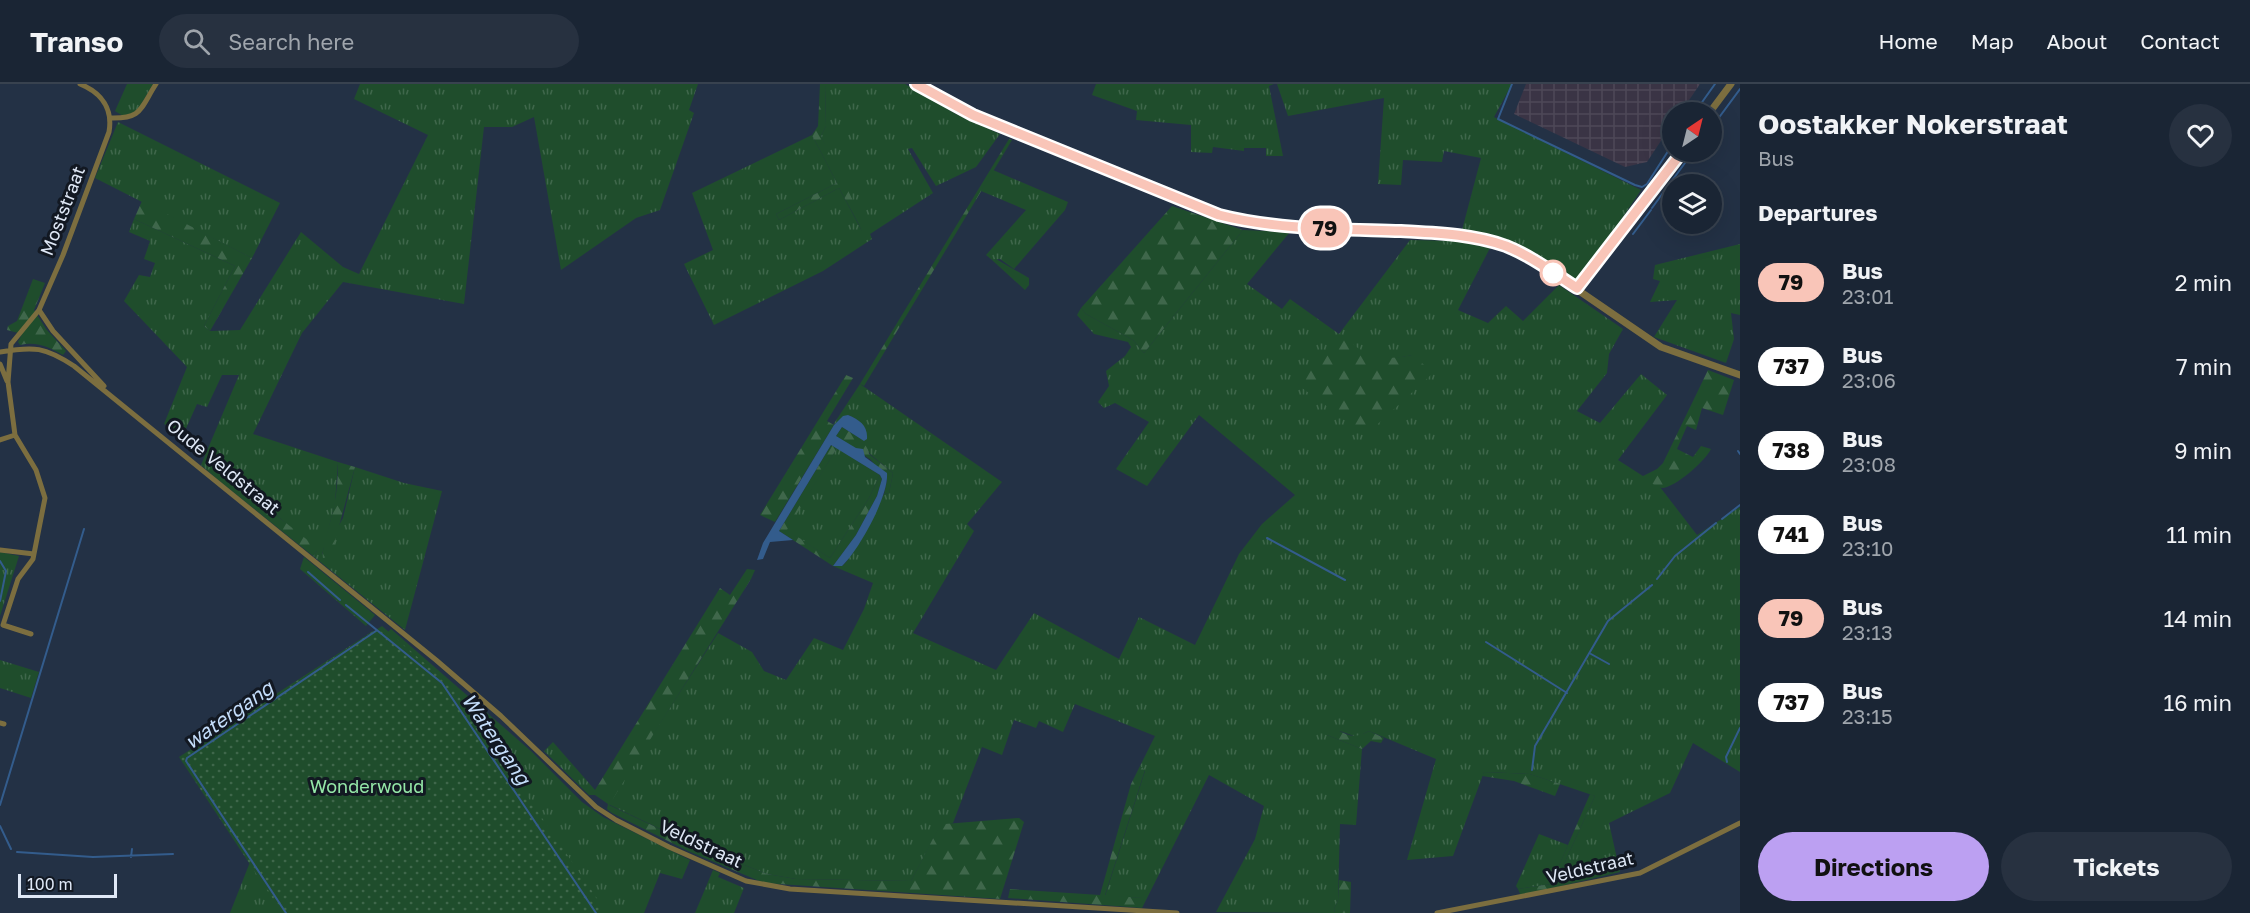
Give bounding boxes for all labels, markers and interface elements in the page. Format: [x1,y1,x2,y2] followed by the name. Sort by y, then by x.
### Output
[159,14,579,68] search box
[30,25,123,58] text: Transo
[180,25,213,58] icon: search
[228,28,354,55] text: Search here
[1878,28,1938,54] text: Home
[1971,28,2014,54] text: Map
[2047,28,2107,54] text: About
[2140,28,2220,54] text: Contact
[1662,102,1722,162] north arrow
[1662,102,1722,234] map controls
[2169,104,2232,167] button: heart
[1758,107,2068,140] text: Oostakker Nokerstraat
[1758,146,1794,170] text: Bus
[35,163,89,258] street label: Moststraat
[1662,174,1722,234] button: layers
[1758,199,1877,226] text: Departures
[1298,208,1352,248] line badge: 79
[1313,215,1337,241] text: 79
[1842,257,1883,284] text: Bus
[1540,260,1566,286] unlabelled marker
[1779,269,1803,295] text: 79
[2175,269,2232,296] text: 2 min
[1842,284,1893,308] text: 23:01
[1842,341,1883,368] text: Bus
[1773,353,1809,379] text: 737
[2176,353,2232,380] text: 7 min
[1842,368,1896,392] text: 23:06
[163,414,285,519] street label: Oude Veldstraat
[1842,425,1883,452] text: Bus
[1772,437,1810,463] text: 738
[2174,437,2232,464] text: 9 min
[1842,452,1896,476] text: 23:08
[1842,509,1883,536] text: Bus
[1773,521,1809,547] text: 741
[2166,521,2232,548] text: 11 min
[1842,536,1893,560] text: 23:10
[1842,593,1883,620] text: Bus
[1779,605,1803,631] text: 79
[2164,605,2232,632] text: 14 min
[1842,620,1893,644] text: 23:13
[180,674,279,754] water label: watergang
[1842,677,1883,704] text: Bus
[457,688,537,791] water label: Watergang
[1773,689,1809,715] text: 737
[2164,689,2232,716] text: 16 min
[1842,704,1893,728] text: 23:15
[310,775,424,797] park label: Wonderwoud
[656,814,746,872] street label: Veldstraat
[1758,832,1989,901] button: Directions
[2001,832,2232,901] button: Tickets
[1544,846,1636,888] street label: Veldstraat
[18,871,117,898] scale bar
[27,874,73,894] text: 100 m

